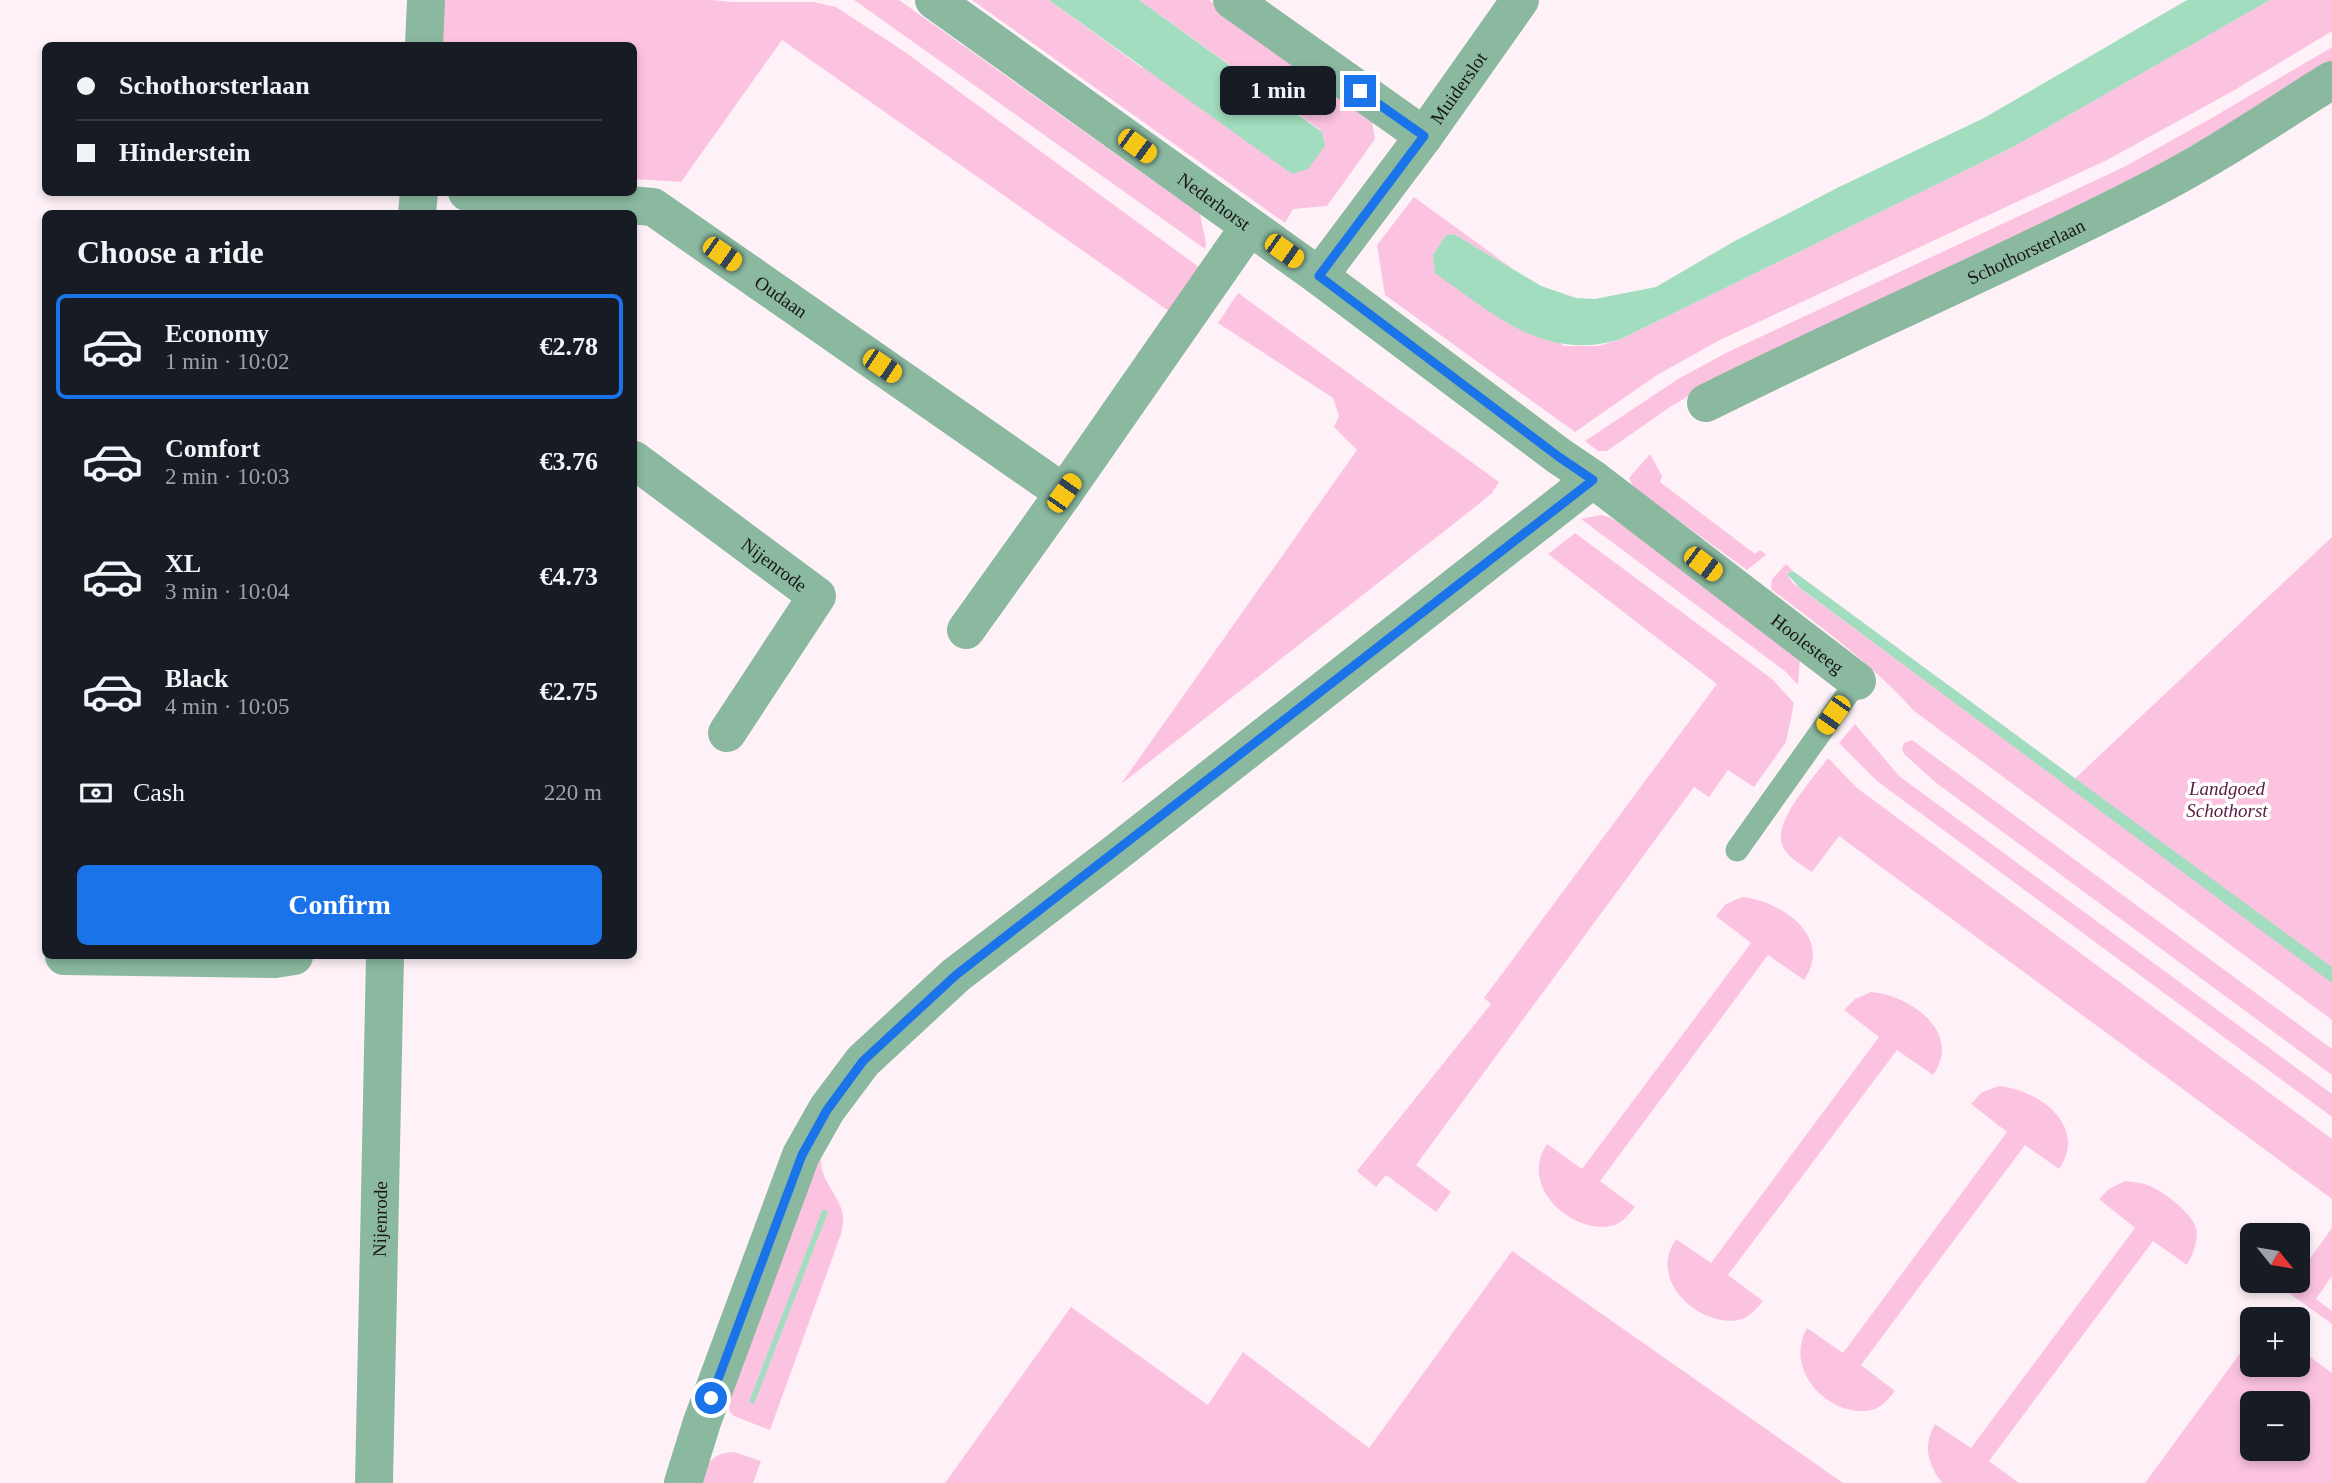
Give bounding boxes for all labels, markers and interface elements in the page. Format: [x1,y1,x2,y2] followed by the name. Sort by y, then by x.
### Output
[1426,47,1491,128] street label: Muiderslot
[1220,66,1336,116] callout: 1 min
[119,71,310,100] text: Schothorsterlaan
[1344,75,1376,107] route end
[1250,78,1306,103] text: 1 min
[1114,125,1161,167] car
[119,138,250,167] text: Hinderstein
[1174,168,1255,235] street label: Nederhorst
[1964,214,2089,289] street label: Schothorsterlaan
[1261,230,1308,272] car
[699,233,746,275] car
[77,234,264,270] text: Choose a ride
[751,271,812,323] street label: Oudaan
[81,315,144,378] icon: car
[165,319,269,348] text: Economy
[540,332,598,361] text: €2.78
[859,346,906,386] car
[165,349,290,374] text: 1 min · 10:02
[81,430,144,493] icon: car
[165,434,260,463] text: Comfort
[540,447,598,476] text: €3.76
[165,464,290,489] text: 2 min · 10:03
[1044,470,1085,516] car
[737,534,811,596] street label: Nijenrode
[1680,543,1727,585] car
[81,545,144,608] icon: car
[165,549,201,578] text: XL
[540,562,598,591] text: €4.73
[165,579,290,604] text: 3 min · 10:04
[1767,609,1848,678] street label: Hoolesteeg
[81,660,144,723] icon: car
[165,664,229,693] text: Black
[540,677,598,706] text: €2.75
[1813,692,1854,738] car
[165,694,290,719] text: 4 min · 10:05
[77,774,115,812] icon: cash
[133,778,185,807] text: Cash
[2186,778,2268,821] park label: Landgoed Schothorst
[544,780,602,805] text: 220 m
[77,865,602,945] button: Confirm
[369,1181,391,1257] street label: Nijenrode
[2240,1223,2310,1293] north arrow
[2240,1223,2310,1461] map controls
[2240,1307,2310,1377] button: +
[695,1382,727,1414] route start
[2240,1391,2310,1461] button: −

